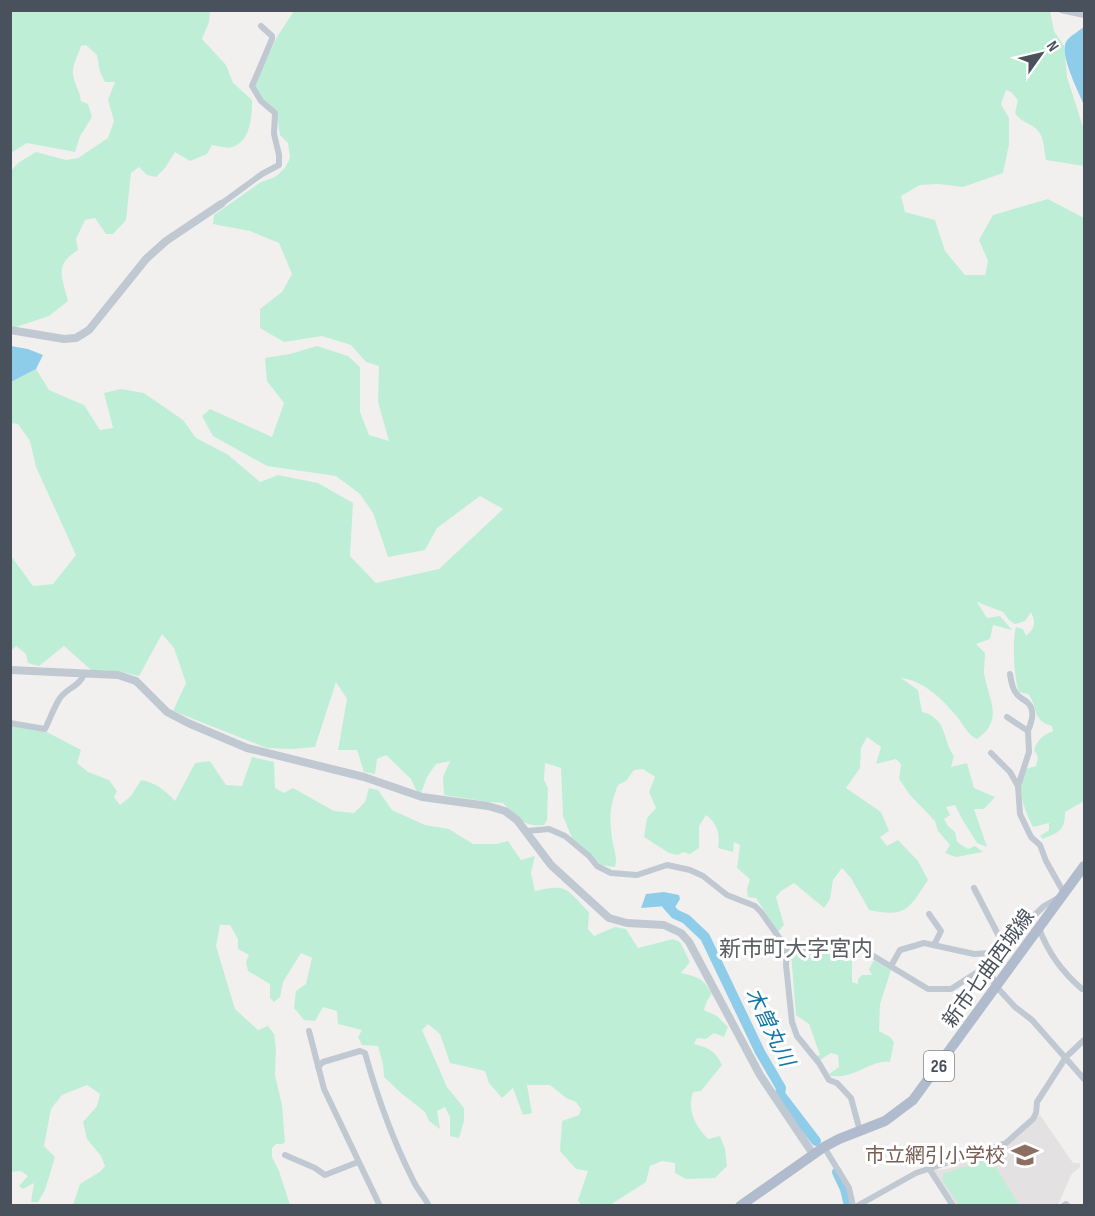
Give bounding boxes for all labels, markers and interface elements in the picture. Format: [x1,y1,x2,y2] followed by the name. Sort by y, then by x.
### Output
[1011,24,1071,84] north arrow
[1042,38,1062,55] text: N
[938,905,1040,1032] street label: 新市七曲西城線
[719,936,873,963] district label: 新市町大字宮内
[740,984,800,1072] water label: 木曽丸川
[924,1051,954,1081] road number: 26
[1010,1140,1040,1170] school or university icon: 市立網引小学校
[865,1144,1005,1168] place label: 市立網引小学校

